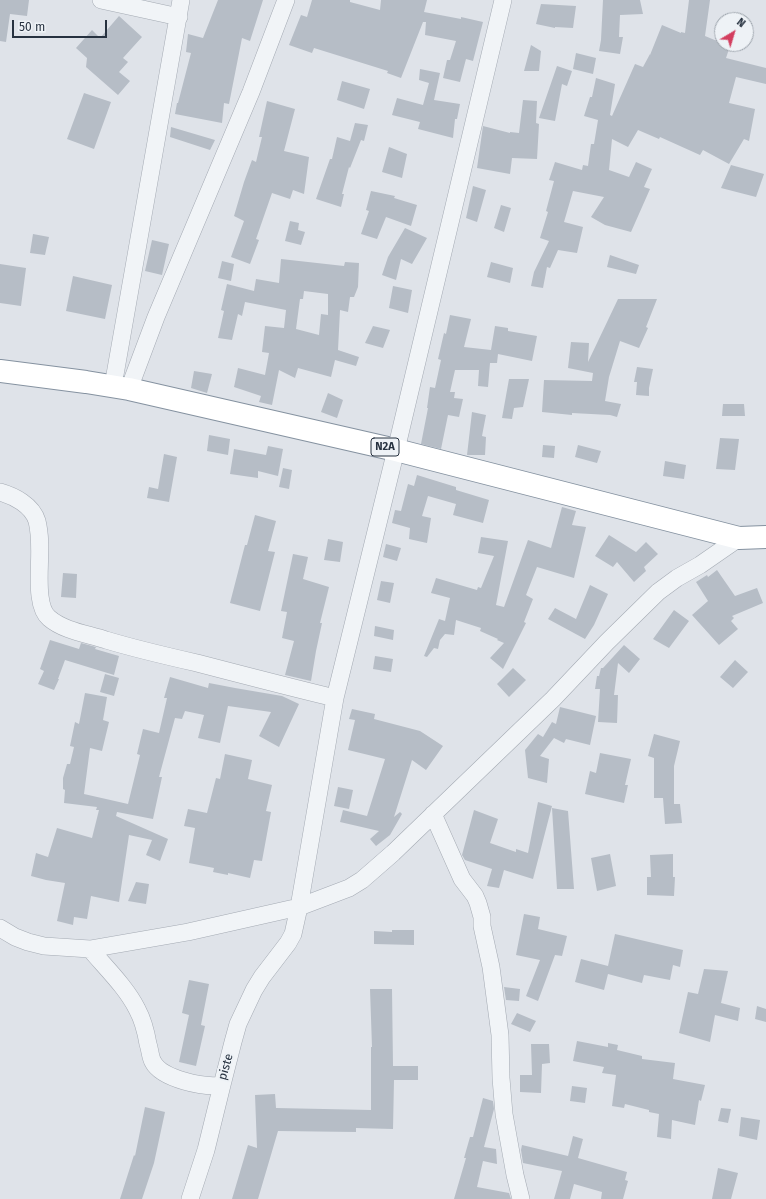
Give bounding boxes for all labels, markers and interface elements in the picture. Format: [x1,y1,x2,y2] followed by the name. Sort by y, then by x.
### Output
[14,12,109,38] scale bar
[714,12,754,52] north arrow
[734,16,748,30] text: N
[19,20,45,34] text: 50 m
[371,438,399,456] road number: N2A
[215,1052,237,1082] street label: piste

